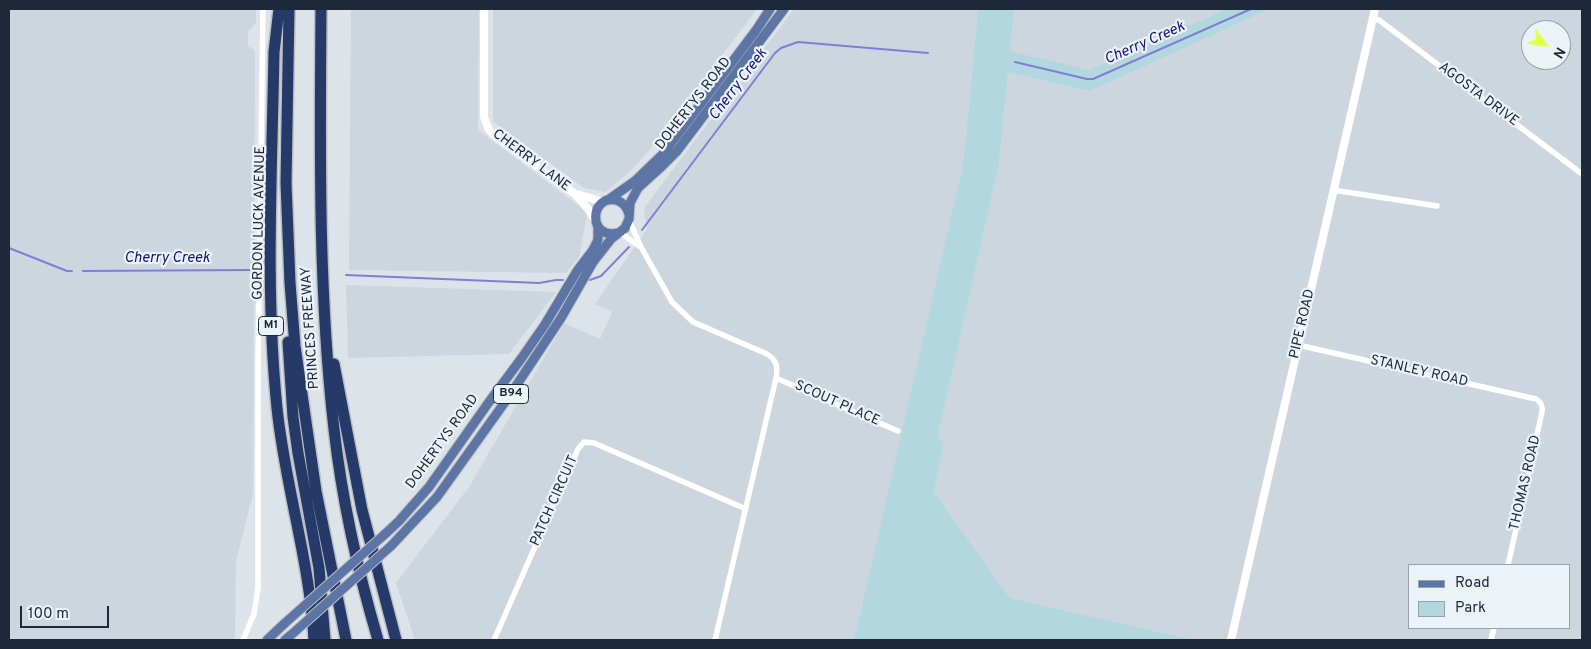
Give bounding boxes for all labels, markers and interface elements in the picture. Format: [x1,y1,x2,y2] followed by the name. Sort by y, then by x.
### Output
[1102,18,1188,70] water label: Cherry Creek
[1521,20,1571,70] north arrow
[1549,44,1568,61] text: N
[706,45,772,125] water label: Cherry Creek
[653,54,735,154] street label: DOHERTYS ROAD
[1435,59,1521,131] street label: AGOSTA DRIVE
[489,126,573,196] street label: CHERRY LANE
[250,146,270,300] street label: GORDON LUCK AVENUE
[124,250,210,268] water label: Cherry Creek
[298,266,324,390] street label: PRINCES FREEWAY
[1287,288,1319,360] street label: PIPE ROAD
[258,316,284,336] road number: M1
[1369,353,1469,391] street label: STANLEY ROAD
[792,378,882,430] street label: SCOUT PLACE
[494,384,528,404] road number: B94
[403,391,483,493] street label: DOHERTYS ROAD
[1507,434,1545,532] street label: THOMAS ROAD
[527,453,583,549] street label: PATCH CIRCUIT
[1408,564,1571,629] legend
[1455,574,1490,593] text: Road
[22,596,111,628] scale bar
[1455,599,1486,618] text: Park
[28,605,69,624] text: 100 m

